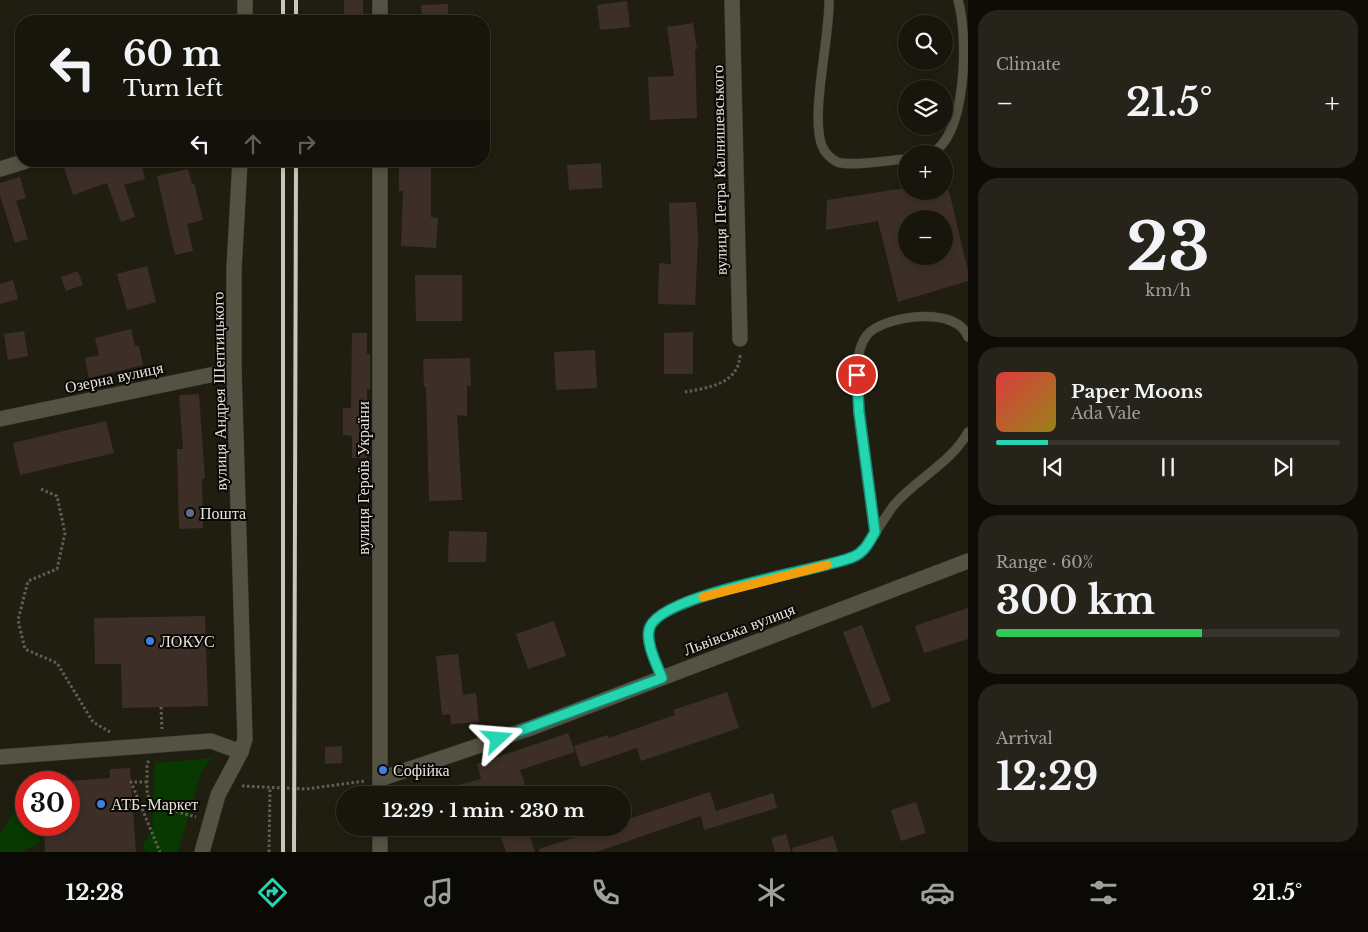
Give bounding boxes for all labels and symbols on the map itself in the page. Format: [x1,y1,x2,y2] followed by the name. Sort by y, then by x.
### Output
[707,65,731,275] street label: вулиця Петра Калнишевського
[207,291,231,491] street label: вулиця Андрея Шептицького
[836,354,878,396] pin
[63,357,166,397] street label: Озерна вулиця
[353,401,373,555] street label: вулиця Героїв України
[200,503,246,523] place label: Пошта
[184,507,196,519] marker: Пошта
[680,598,798,659] street label: Львівська вулиця
[160,631,215,651] place label: ЛОКУС
[144,635,156,647] marker: ЛОКУС
[471,712,523,764] position arrow
[393,760,450,780] place label: Софійка
[377,764,389,776] marker: Софійка
[15,771,80,836] speed limit sign: 30
[111,794,198,814] place label: АТБ-Маркет
[95,798,107,810] marker: АТБ-Маркет

